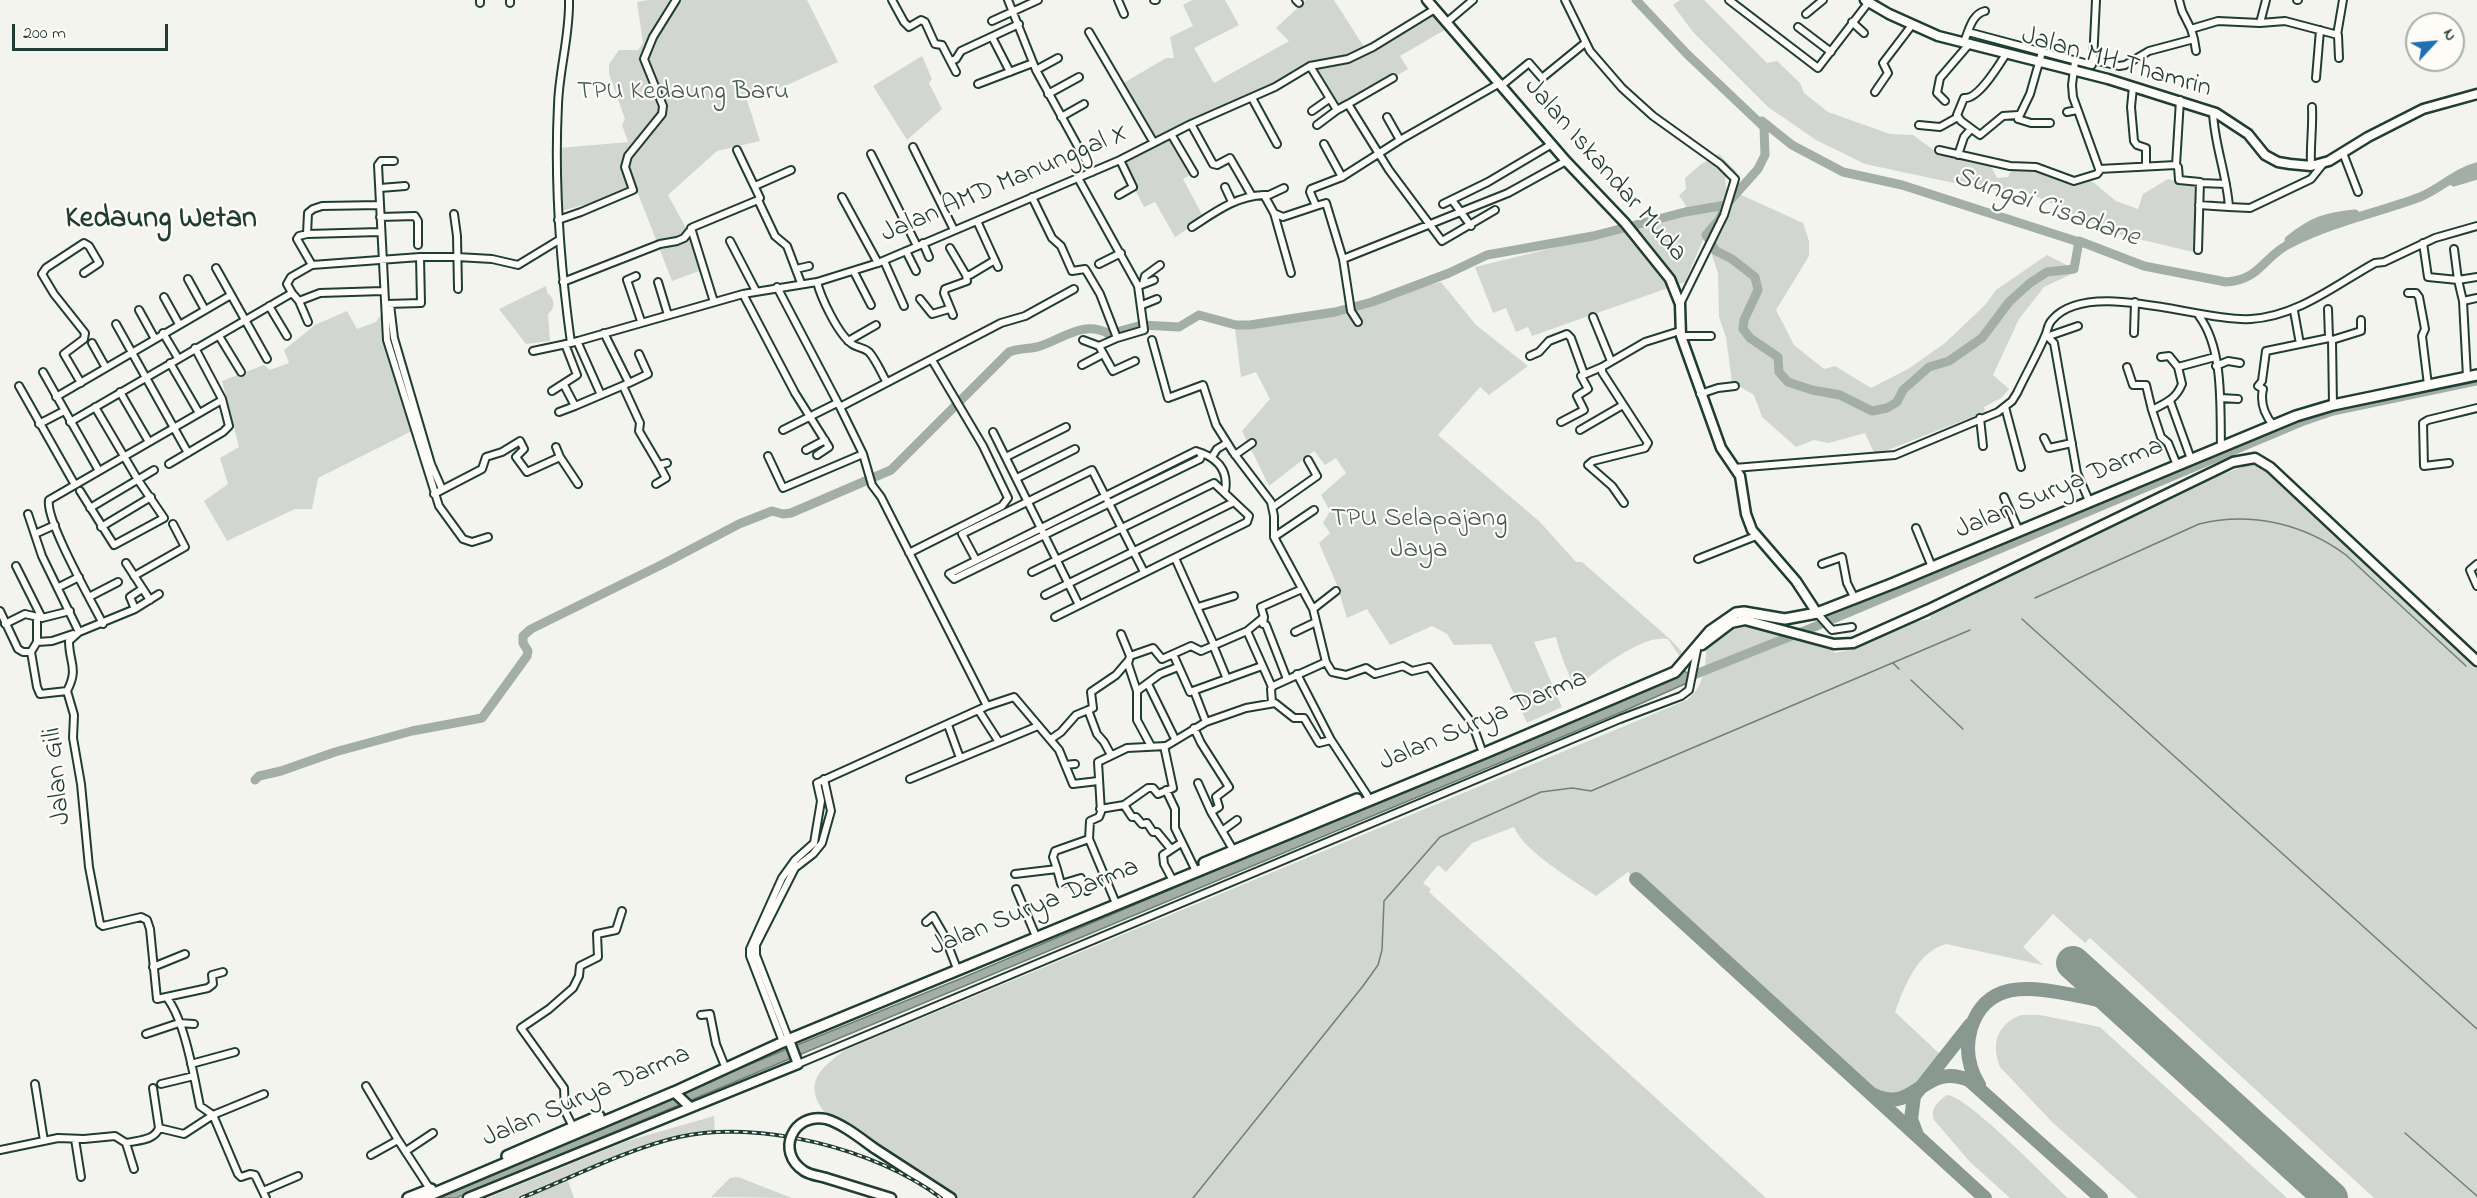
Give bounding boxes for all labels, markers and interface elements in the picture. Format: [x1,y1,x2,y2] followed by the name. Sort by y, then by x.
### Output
[15,12,171,50] scale bar
[2405,12,2465,72] north arrow
[23,21,66,47] text: 200 m
[2017,21,2215,107] street label: Jalan MH Thamrin
[2436,25,2463,45] text: N
[1515,72,1693,270] street label: Jalan Iskandar Muda
[577,78,789,110] park label: TPU Kedaung Baru
[877,118,1133,252] street label: Jalan AMD Manunggal X
[1949,161,2143,257] water label: Sungai Cisadane
[65,203,257,239] district label: Kedaung Wetan
[1951,432,2169,548] street label: Jalan Surya Darma
[1331,505,1507,568] park label: TPU Selapajang Jaya
[1375,664,1593,780] street label: Jalan Surya Darma
[38,726,80,826] street label: Jalan Gili
[926,852,1144,966] street label: Jalan Surya Darma
[478,1040,696,1156] street label: Jalan Surya Darma

